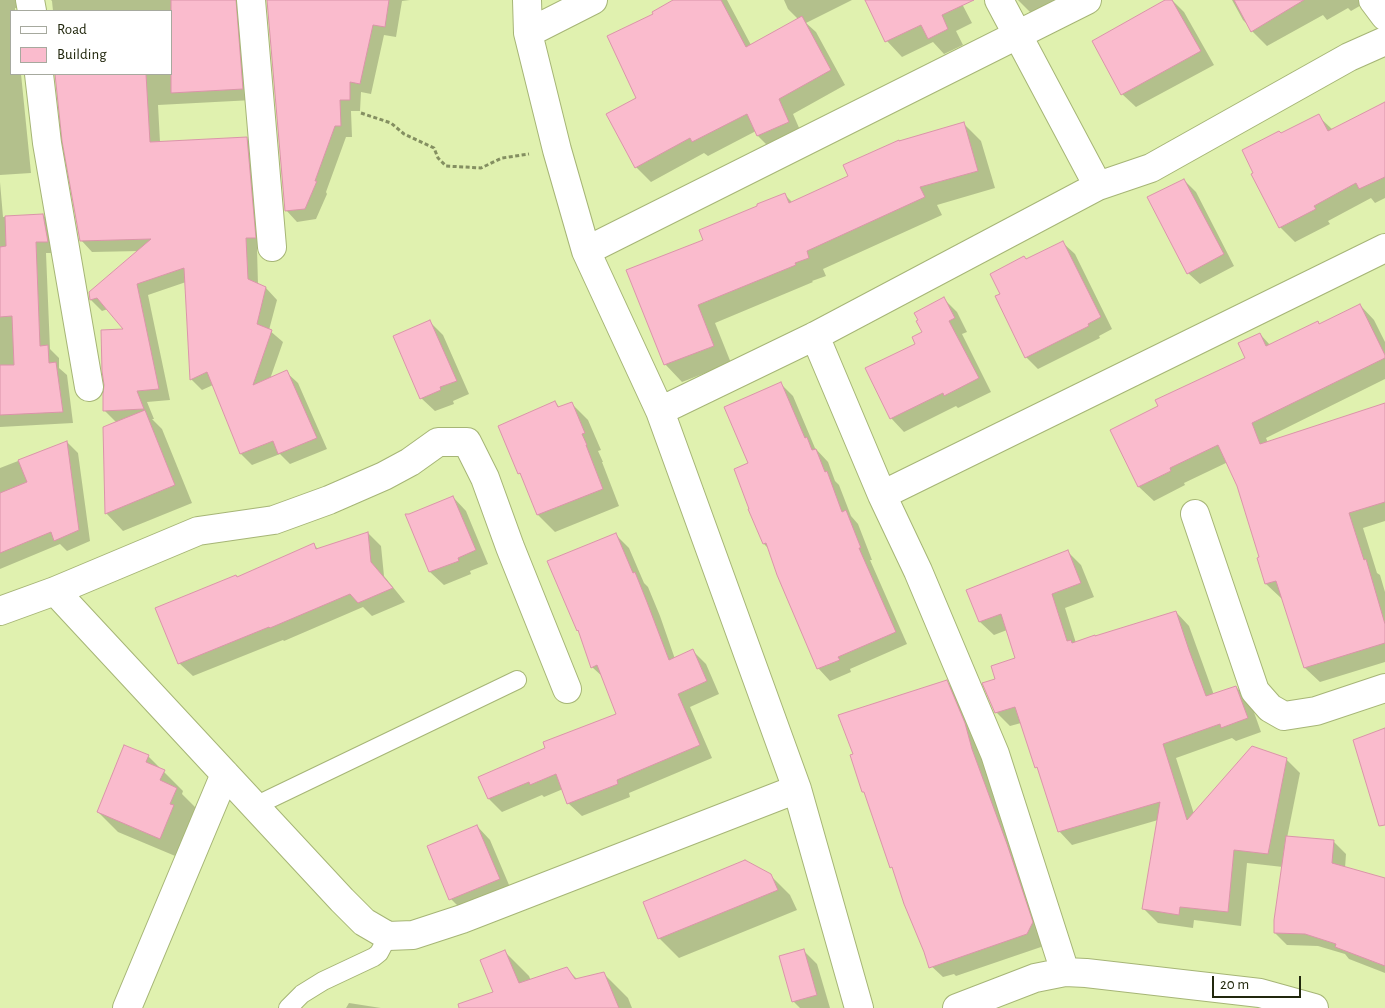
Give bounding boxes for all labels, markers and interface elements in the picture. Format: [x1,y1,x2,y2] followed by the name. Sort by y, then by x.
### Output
[10,10,172,75] legend
[57,22,87,37] text: Road
[57,47,107,62] text: Building
[1215,966,1304,998] scale bar
[1220,977,1249,992] text: 20 m

